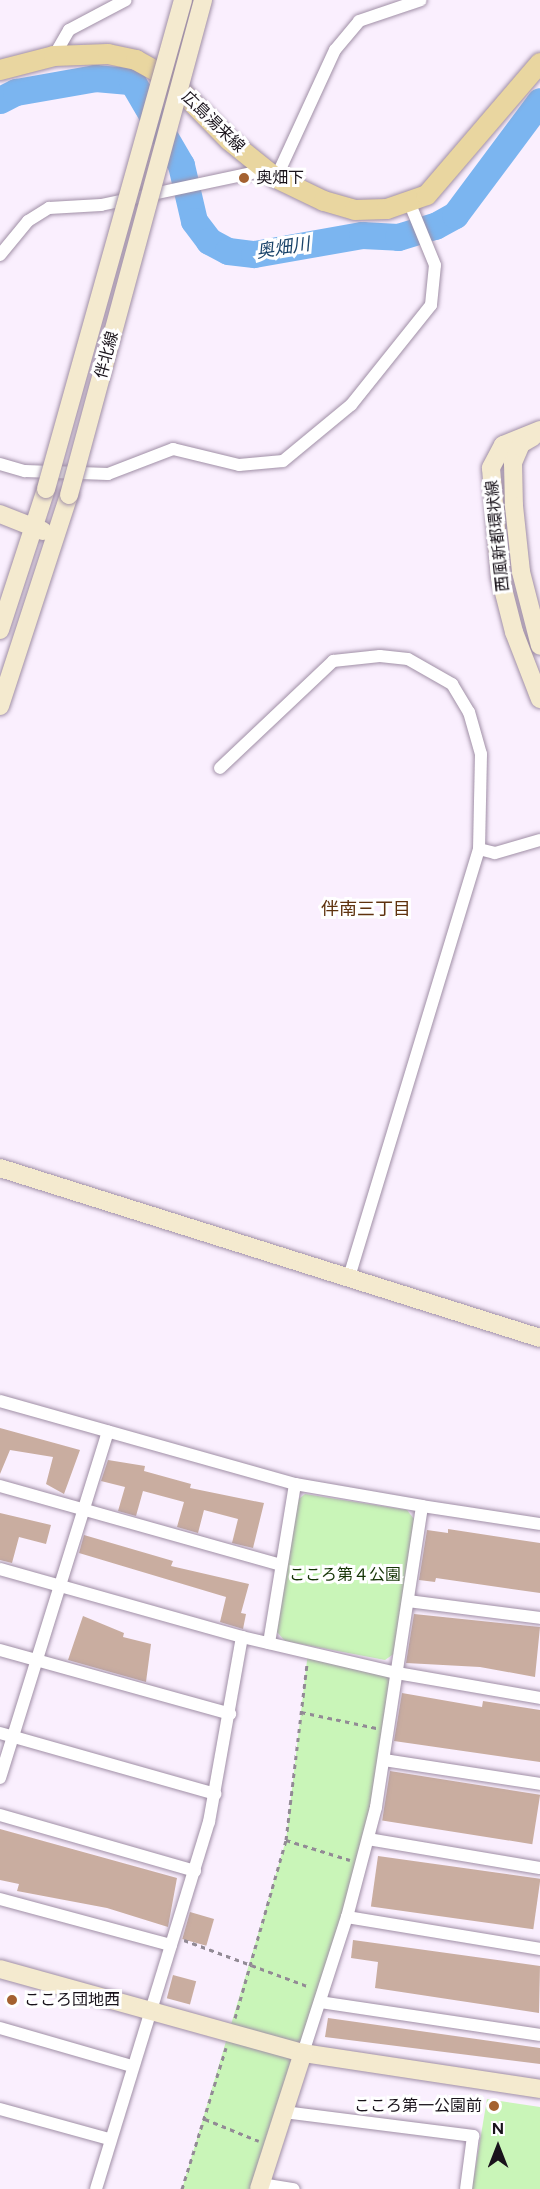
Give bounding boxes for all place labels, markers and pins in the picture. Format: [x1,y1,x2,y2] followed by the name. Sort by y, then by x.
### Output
[256,168,304,188] place label: 奥畑下
[237,171,251,185] marker: 奥畑下
[24,1990,120,2010] place label: こころ団地西
[5,1993,19,2007] marker: こころ団地西
[354,2096,482,2116] place label: こころ第一公園前
[487,2099,501,2113] marker: こころ第一公園前

